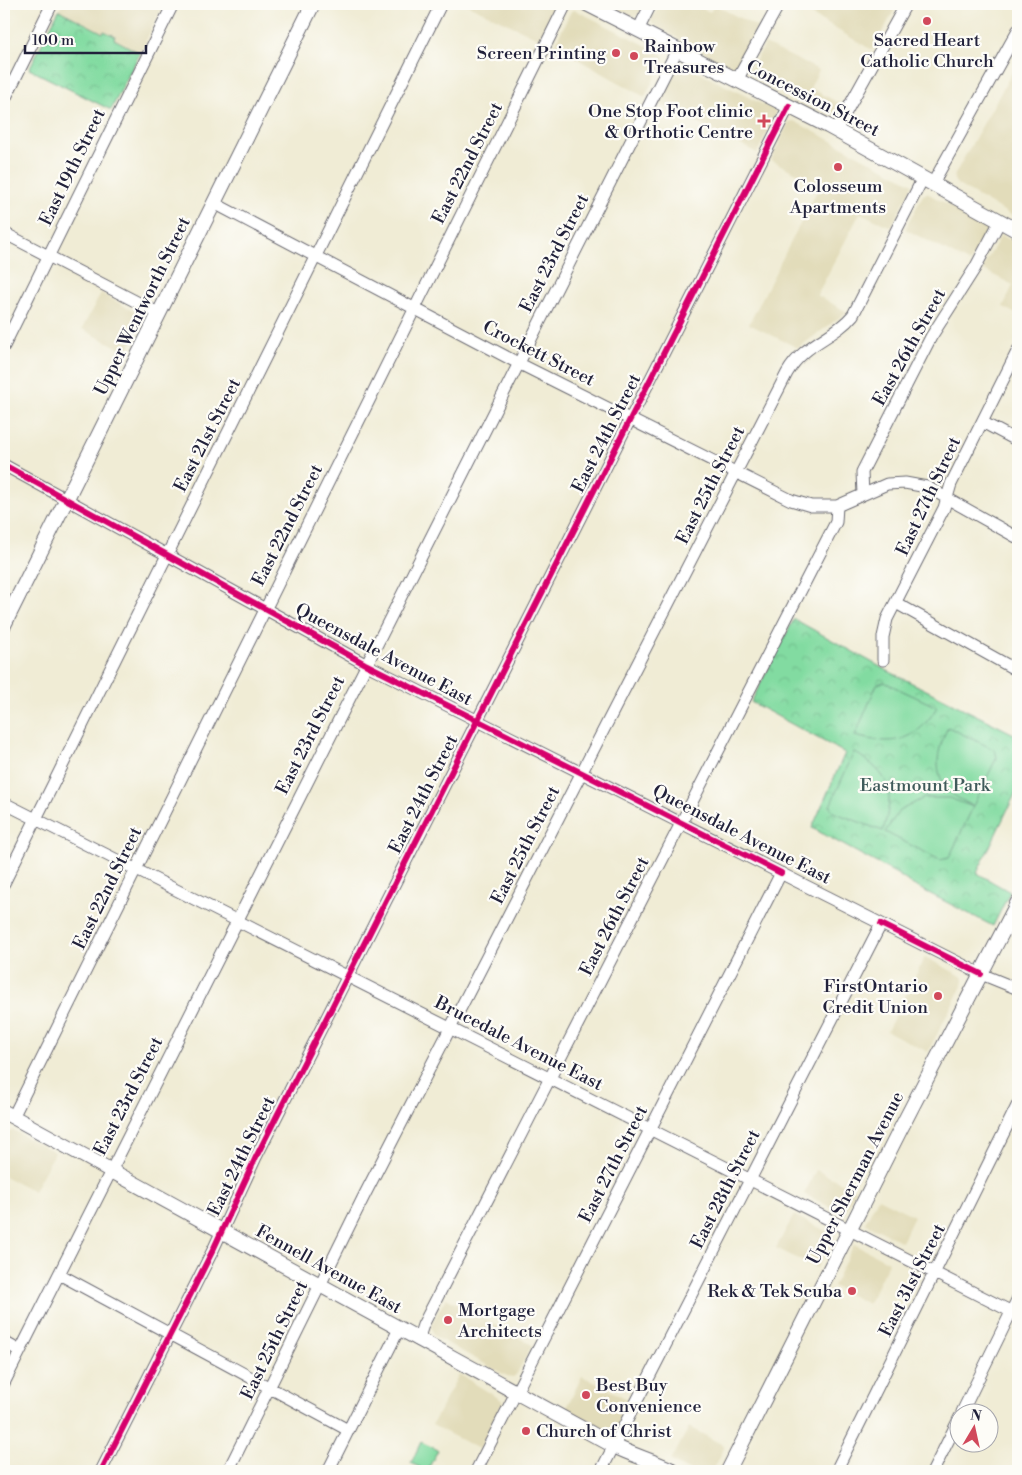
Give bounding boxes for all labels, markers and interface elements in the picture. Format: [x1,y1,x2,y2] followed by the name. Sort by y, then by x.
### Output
[921,15,933,27] marker: Sacred Heart Catholic Church
[25,22,146,54] scale bar
[860,29,994,73] place label: Sacred Heart Catholic Church
[32,31,74,50] text: 100 m
[644,35,725,79] place label: Rainbow Treasures
[477,42,607,65] place label: Screen Printing
[610,47,622,59] marker: Screen Printing
[628,50,640,62] marker: Rainbow Treasures
[742,55,884,142] street label: Concession Street
[427,98,508,228] street label: East 22nd Street
[588,100,753,144] place label: One Stop Foot clinic & Orthotic Centre
[34,104,111,230] street label: East 19th Street
[757,114,771,128] marker: One Stop Foot clinic & Orthotic Centre
[832,161,844,173] marker: Colosseum Apartments
[789,175,886,219] place label: Colosseum Apartments
[515,189,595,317] street label: East 23rd Street
[89,212,196,399] street label: Upper Wentworth Street
[868,284,951,410] street label: East 26th Street
[479,315,599,392] street label: Crockett Street
[567,369,647,497] street label: East 24th Street
[169,374,246,496] street label: East 21st Street
[671,422,750,548] street label: East 25th Street
[891,432,966,559] street label: East 27th Street
[247,460,328,590] street label: East 22nd Street
[291,598,477,711] street label: Queensdale Avenue East
[271,671,351,799] street label: East 23rd Street
[384,730,464,858] street label: East 24th Street
[860,774,992,797] park label: Eastmount Park
[649,779,836,890] street label: Queensdale Avenue East
[486,782,565,908] street label: East 25th Street
[68,823,147,953] street label: East 22nd Street
[575,852,655,980] street label: East 26th Street
[823,975,928,1019] place label: FirstOntario Credit Union
[932,990,944,1002] marker: FirstOntario Credit Union
[430,991,607,1096] street label: Brucedale Avenue East
[89,1032,169,1160] street label: East 23rd Street
[802,1088,909,1269] street label: Upper Sherman Avenue
[202,1092,281,1220] street label: East 24th Street
[574,1101,653,1227] street label: East 27th Street
[685,1125,766,1253] street label: East 28th Street
[874,1219,951,1341] street label: East 31st Street
[252,1220,406,1319] street label: Fennell Avenue East
[236,1276,313,1404] street label: East 25th Street
[707,1280,843,1303] place label: Rek & Tek Scuba
[846,1285,858,1297] marker: Rek & Tek Scuba
[457,1299,542,1343] place label: Mortgage Architects
[442,1314,454,1326] marker: Mortgage Architects
[595,1374,702,1418] place label: Best Buy Convenience
[580,1389,592,1401] marker: Best Buy Convenience
[950,1402,1000,1452] north arrow
[969,1406,983,1426] text: N
[536,1420,673,1443] place label: Church of Christ
[520,1425,532,1437] marker: Church of Christ

